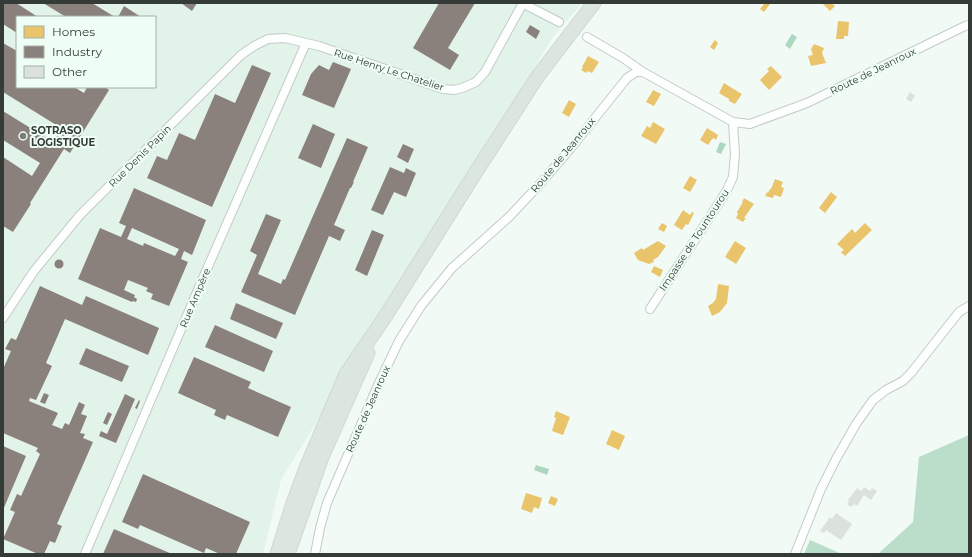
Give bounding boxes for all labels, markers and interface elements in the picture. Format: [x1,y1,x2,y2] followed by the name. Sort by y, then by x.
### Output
[16,16,156,88] legend
[52,24,95,39] text: Homes
[52,44,102,59] text: Industry
[828,44,919,97] street label: Route de Jeanroux
[332,46,446,94] street label: Rue Henry Le Chatelier
[52,64,87,79] text: Other
[528,114,599,195] street label: Route de Jeanroux
[106,122,174,190] street label: Rue Denis Papin
[31,124,95,149] place label: SOTRASO LOGISTIQUE
[18,131,28,141] marker: SOTRASO LOGISTIQUE
[656,187,732,293] street label: Impasse de Tountourou
[177,266,213,330] street label: Rue Ampère
[343,363,393,455] street label: Route de Jeanroux

